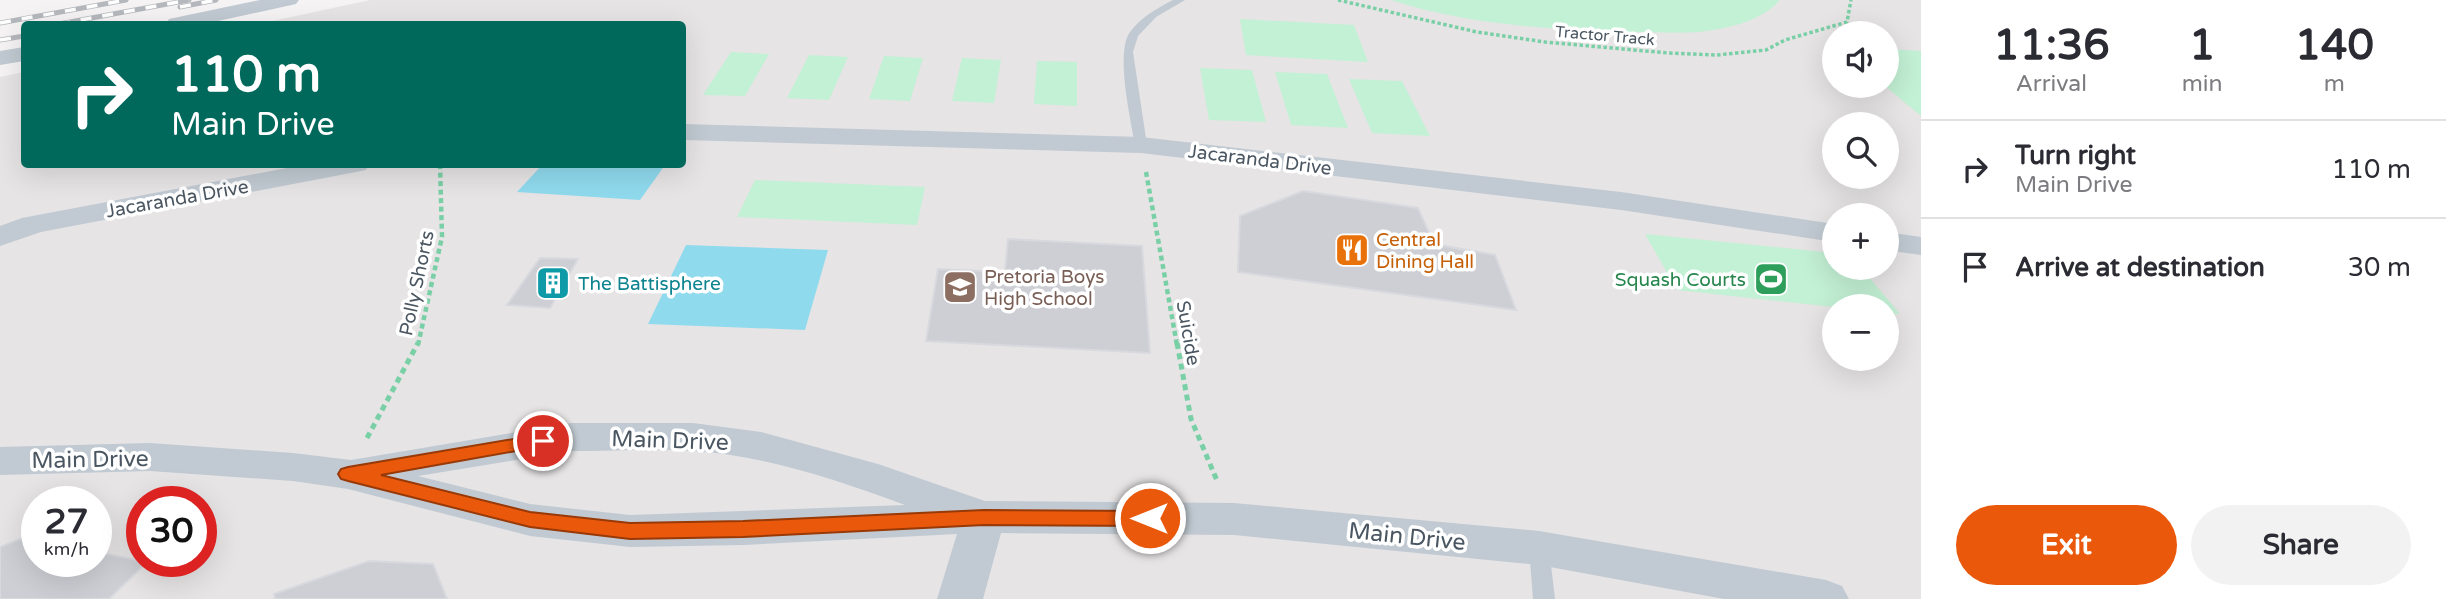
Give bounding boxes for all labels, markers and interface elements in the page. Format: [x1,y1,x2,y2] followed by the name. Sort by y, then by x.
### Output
[1993,20,2110,71] text: 11:36
[2189,20,2215,71] text: 1
[2295,20,2374,71] text: 140
[1822,21,1899,371] map controls
[1822,21,1899,98] button: sound
[1554,22,1656,50] street label: Tractor Track
[171,46,321,105] text: 110 m
[56,49,147,140] icon: right
[2016,70,2087,98] text: Arrival
[2182,70,2223,98] text: min
[2324,70,2345,98] text: m
[171,106,335,144] text: Main Drive
[1822,112,1899,189] button: search
[1187,140,1333,180] street label: Jacaranda Drive
[2015,140,2136,171] text: Turn right
[1956,150,1994,188] icon: right
[2331,154,2411,185] text: 110 m
[2015,171,2133,199] text: Main Drive
[104,176,250,222] street label: Jacaranda Drive
[1822,203,1899,280] button: +
[395,229,439,338] street label: Polly Shorts
[1376,229,1474,273] place label: Central Dining Hall
[1333,231,1371,269] restaurant icon: Central Dining Hall
[1956,248,1994,286] icon: arrive
[2015,252,2265,283] text: Arrive at destination
[2348,252,2411,283] text: 30 m
[1752,260,1790,298] sports icon: Squash Courts
[534,264,572,302] building icon: The Battisphere
[984,266,1104,310] place label: Pretoria Boys High School
[941,268,979,306] school or university icon: Pretoria Boys High School
[1615,269,1746,291] place label: Squash Courts
[578,273,721,295] place label: The Battisphere
[1822,294,1899,371] button: −
[1172,299,1205,367] street label: Suicide
[513,411,573,471] pin
[524,422,562,460] icon: arrive
[611,425,729,457] street label: Main Drive
[31,445,149,475] street label: Main Drive
[1113,481,1187,555] position arrow
[126,486,217,577] speed limit sign: 30
[45,501,88,543] text: 27
[1956,505,2177,585] button: Exit
[2191,505,2411,585] button: Share
[1347,517,1467,557] street label: Main Drive
[44,538,89,560] text: km/h

